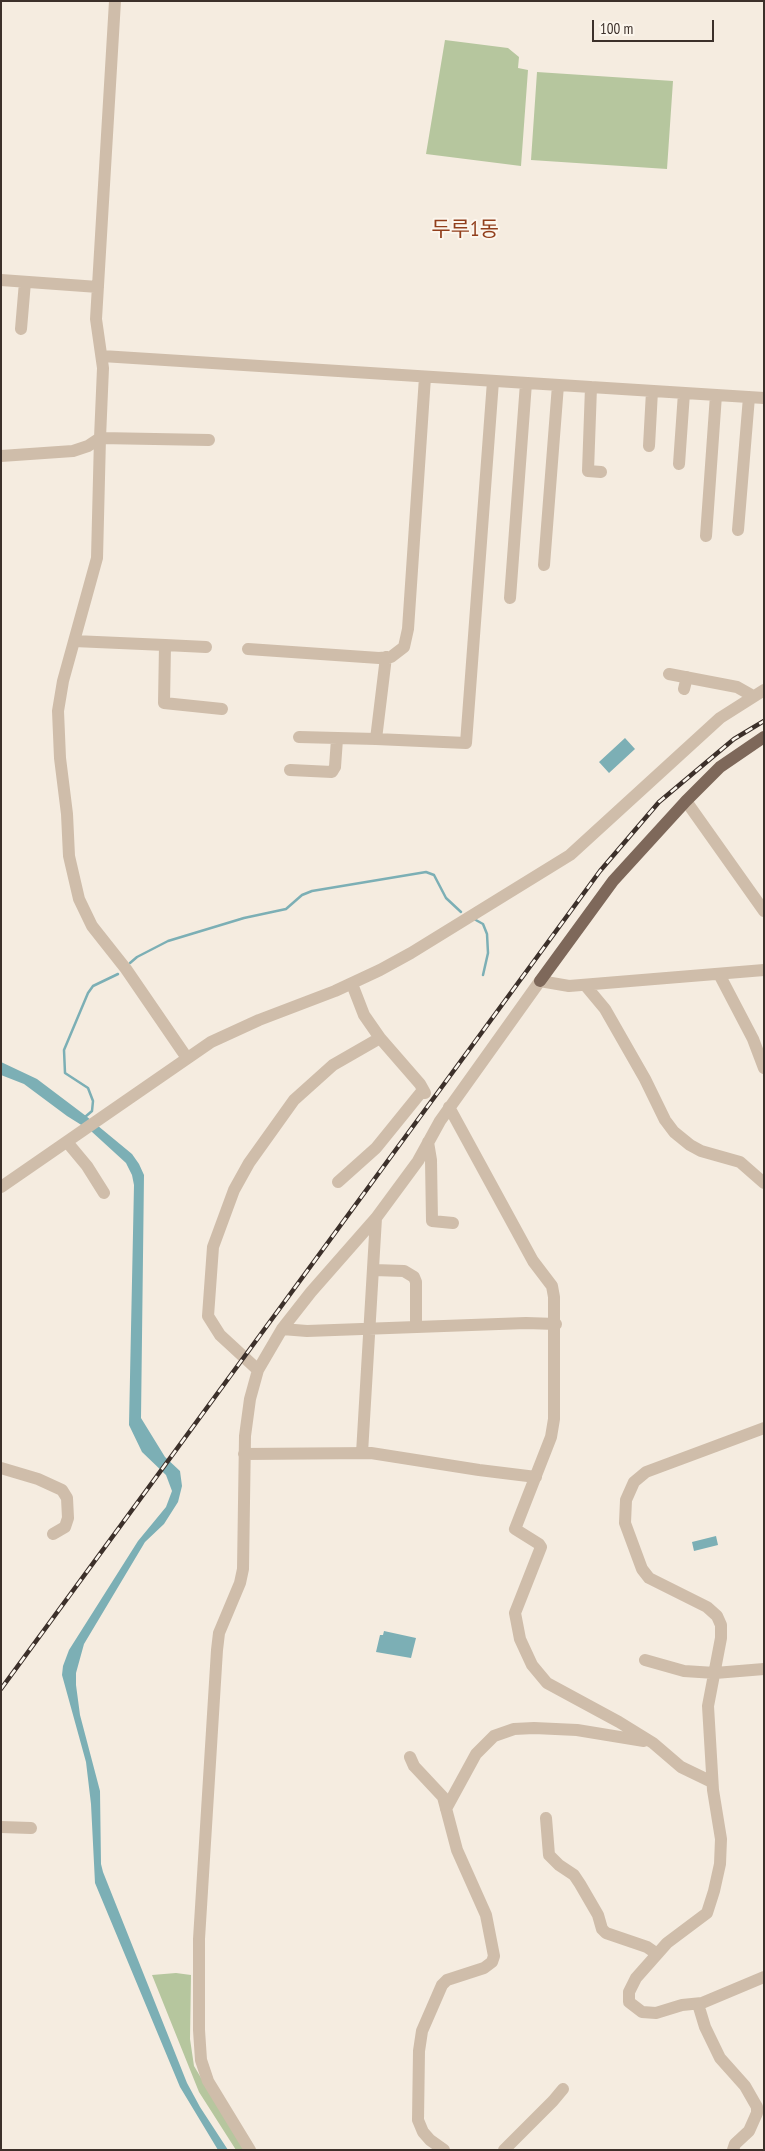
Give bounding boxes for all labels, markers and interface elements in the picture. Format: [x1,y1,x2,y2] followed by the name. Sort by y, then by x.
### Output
[595,10,718,42] scale bar
[600,19,633,38] text: 100 m
[431,217,499,243] district label: 두루1동

